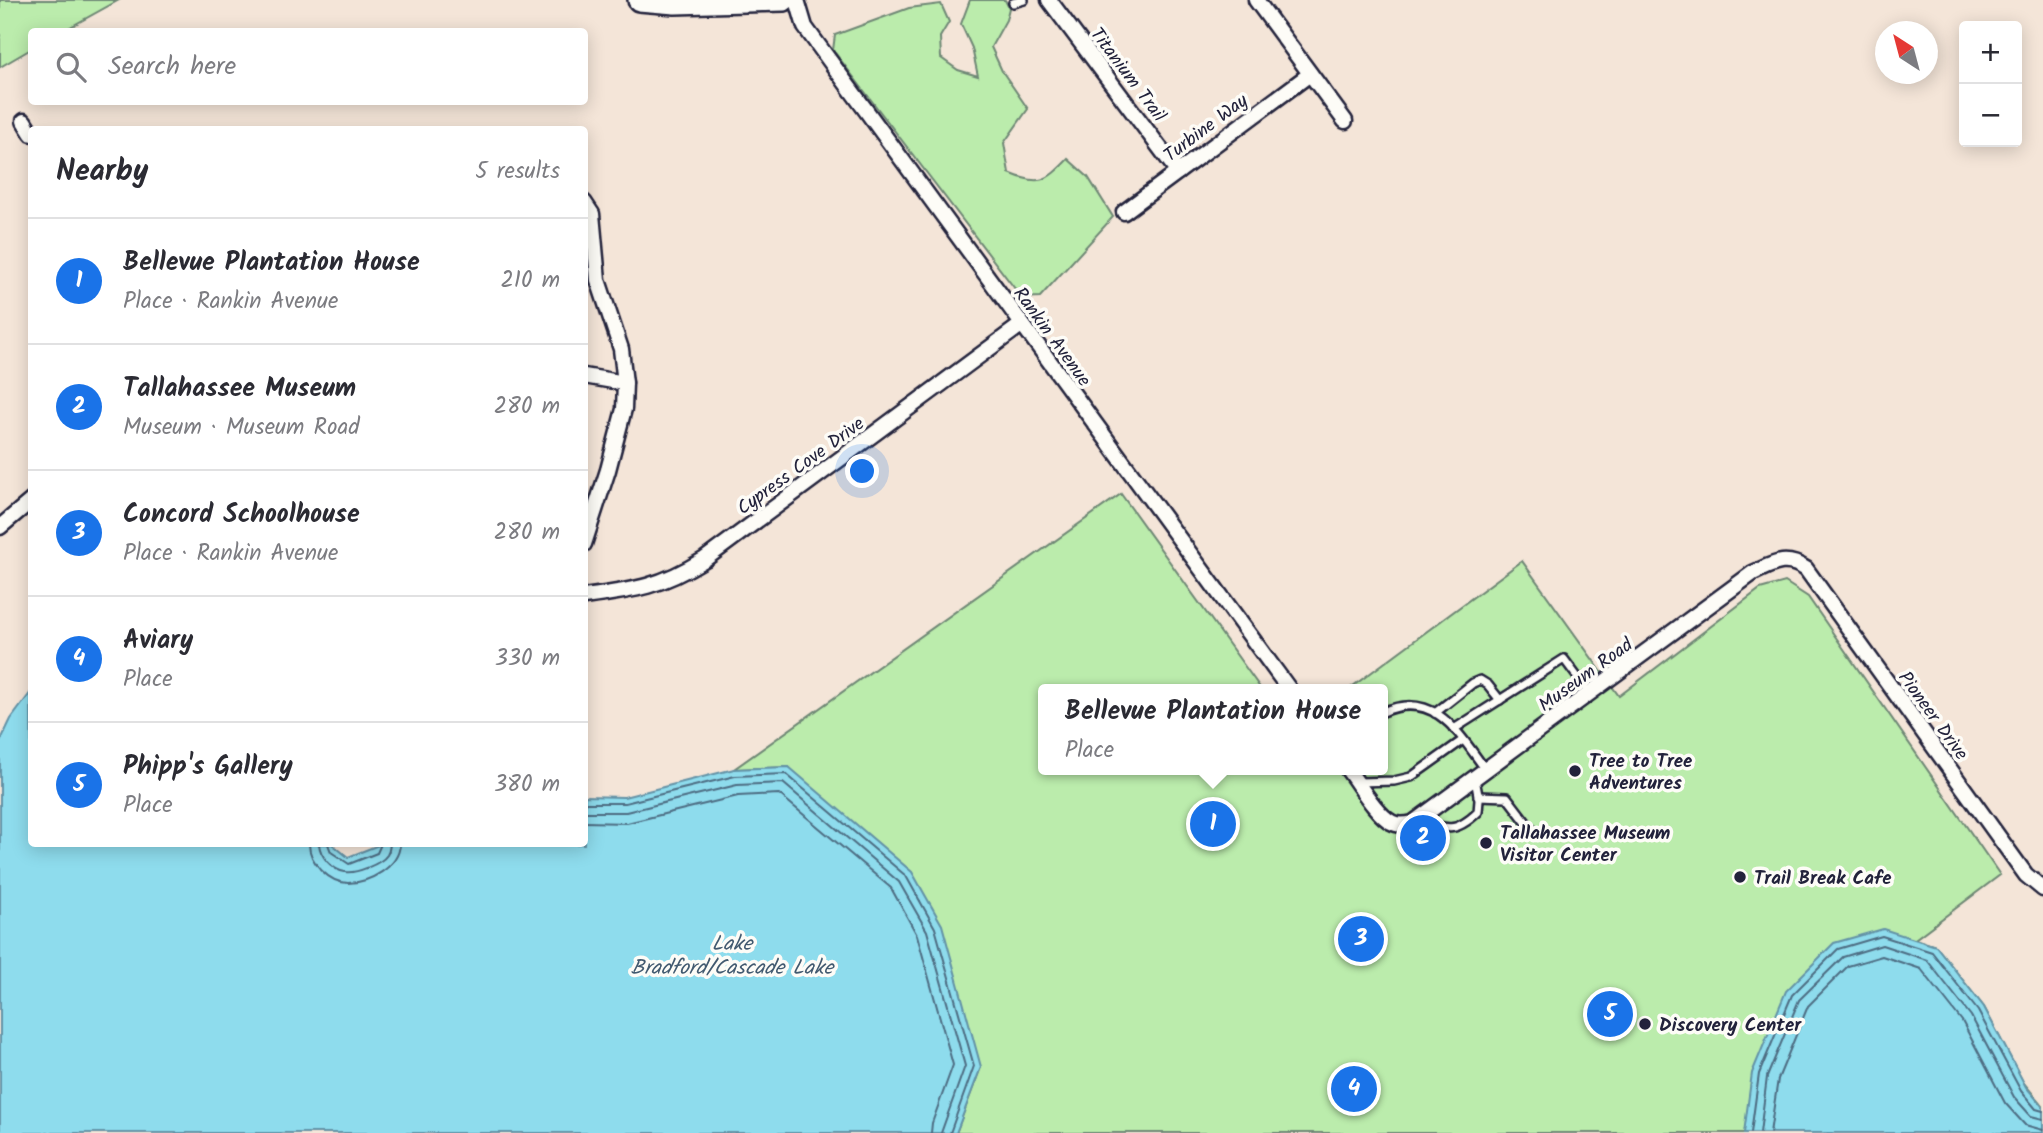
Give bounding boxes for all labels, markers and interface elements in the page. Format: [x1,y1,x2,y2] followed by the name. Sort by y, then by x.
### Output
[1082,21,1173,129] street label: Titanium Trail
[1875,21,1938,84] north arrow
[1959,21,2022,147] map controls
[1959,21,2022,84] button: +
[28,28,588,105] search box
[108,46,236,88] text: Search here
[52,48,90,86] icon: search
[1959,84,2022,147] button: −
[1158,86,1256,170] street label: Turbine Way
[56,148,148,196] text: Nearby
[475,154,560,190] text: 5 results
[123,242,420,284] text: Bellevue Plantation House
[76,263,82,299] text: 1
[500,263,560,299] text: 210 m
[1005,281,1098,394] street label: Rankin Avenue
[123,284,338,320] text: Place · Rankin Avenue
[123,368,356,410] text: Tallahassee Museum
[72,389,86,425] text: 2
[494,389,560,425] text: 280 m
[123,410,360,446] text: Museum · Museum Road
[731,410,872,523] street label: Cypress Cove Drive
[845,454,879,488] your location
[123,494,360,536] text: Concord Schoolhouse
[73,515,85,551] text: 3
[494,515,560,551] text: 280 m
[123,536,338,572] text: Place · Rankin Avenue
[123,620,193,662] text: Aviary
[1533,631,1640,720] street label: Museum Road
[73,641,85,677] text: 4
[495,641,560,677] text: 330 m
[123,662,173,698] text: Place
[1890,665,1975,768] street label: Pioneer Drive
[1038,684,1388,775] popup
[1065,691,1361,733] text: Bellevue Plantation House
[1065,733,1114,769] text: Place
[123,746,293,788] text: Phipp's Gallery
[1589,747,1692,799] place label: Tree to Tree Adventures
[1567,763,1583,779] marker: Tree to Tree Adventures
[73,767,85,803] text: 5
[494,767,560,803] text: 380 m
[123,788,173,824] text: Place
[1190,798,1236,850] pin: 1
[1400,812,1446,864] pin: 2
[1500,819,1670,871] place label: Tallahassee Museum Visitor Center
[1478,835,1494,851] marker: Tallahassee Museum Visitor Center
[1754,864,1892,894] place label: Trail Break Cafe
[1732,869,1748,885] marker: Trail Break Cafe
[1338,913,1384,965] pin: 3
[631,928,836,985] water label: Lake Bradford/Cascade Lake
[1587,988,1633,1040] pin: 5
[1659,1011,1802,1041] place label: Discovery Center
[1637,1016,1653,1032] marker: Discovery Center
[1331,1063,1377,1115] pin: 4

